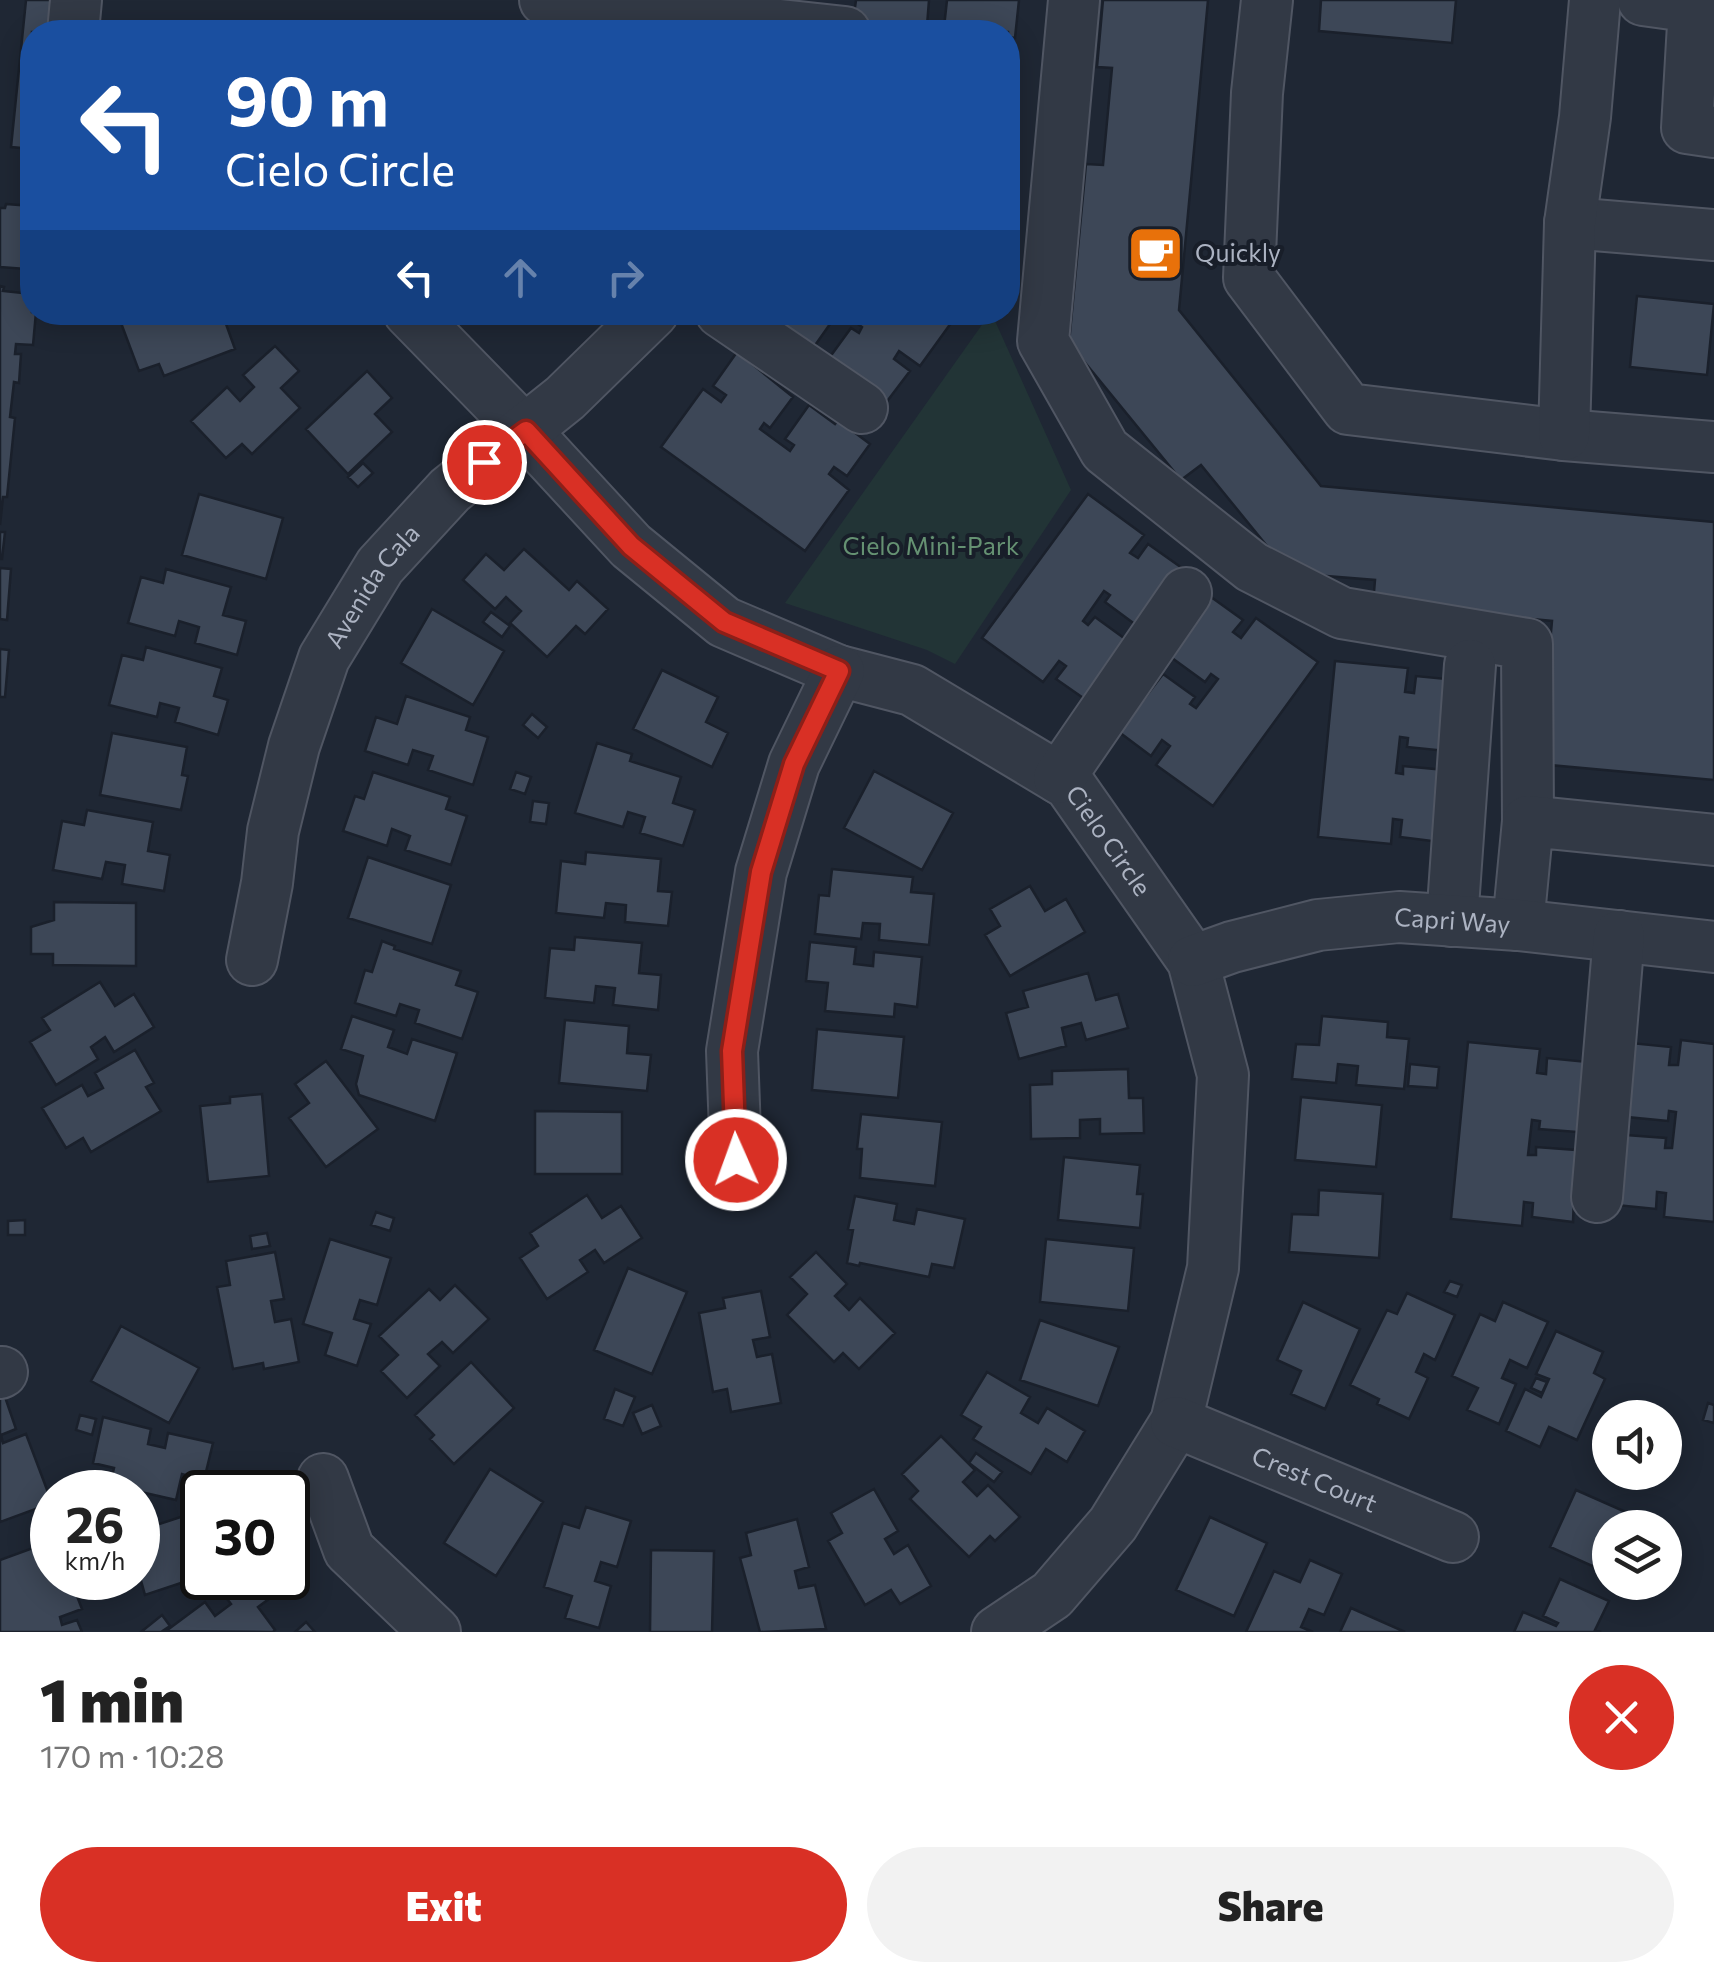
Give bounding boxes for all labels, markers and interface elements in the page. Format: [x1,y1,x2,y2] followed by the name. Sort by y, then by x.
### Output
[225,55,389,140] text: 90 m
[60,60,190,190] icon: left
[225,140,455,195] text: Cielo Circle
[1126,223,1186,283] cafe icon: Quickly
[1195,237,1281,267] place label: Quickly
[388,250,443,305] icon: left
[493,250,548,305] icon: ahead
[598,250,653,305] icon: right
[442,420,527,505] pin
[457,435,512,490] icon: arrive
[318,517,425,653] street label: Avenida Cala
[843,530,1020,560] park label: Cielo Mini-Park
[1060,779,1158,901] street label: Cielo Circle
[1393,901,1511,938] street label: Capri Way
[684,1108,788,1212] position arrow
[1592,1400,1682,1600] map controls
[1592,1400,1682,1490] button: sound
[1248,1439,1382,1518] street label: Crest Court
[180,1470,310,1600] speed limit sign: 30
[65,1492,124,1553] text: 26
[1592,1510,1682,1600] button: layers
[65,1545,125,1575] text: km/h
[40,1661,184,1734] text: 1 min
[1569,1665,1674,1770] button: close
[40,1735,224,1775] text: 170 m · 10:28
[40,1847,847,1962] button: Exit
[867,1847,1674,1962] button: Share

